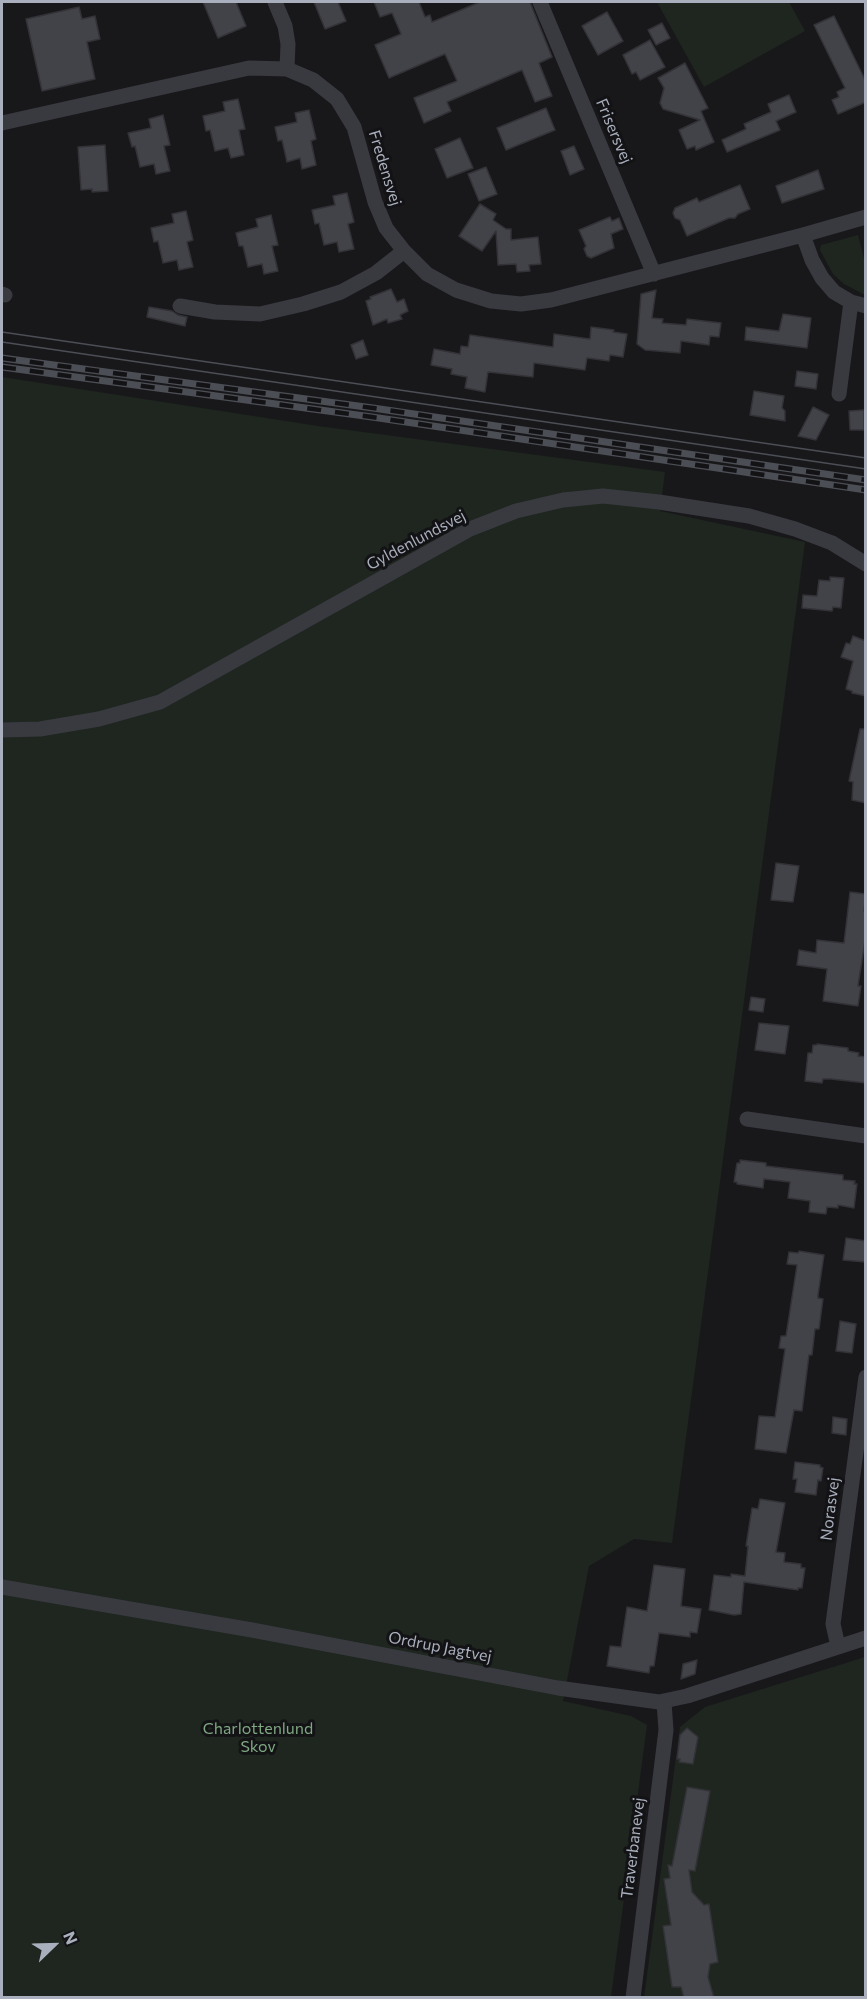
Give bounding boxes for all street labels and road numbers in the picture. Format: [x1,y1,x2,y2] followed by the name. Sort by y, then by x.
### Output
[592,96,636,166] street label: Frisersvej
[364,128,406,208] street label: Fredensvej
[363,506,469,574] street label: Gyldenlundsvej
[817,1476,843,1542] street label: Norasvej
[387,1628,493,1666] street label: Ordrup Jagtvej
[617,1796,649,1900] street label: Traverbanevej

